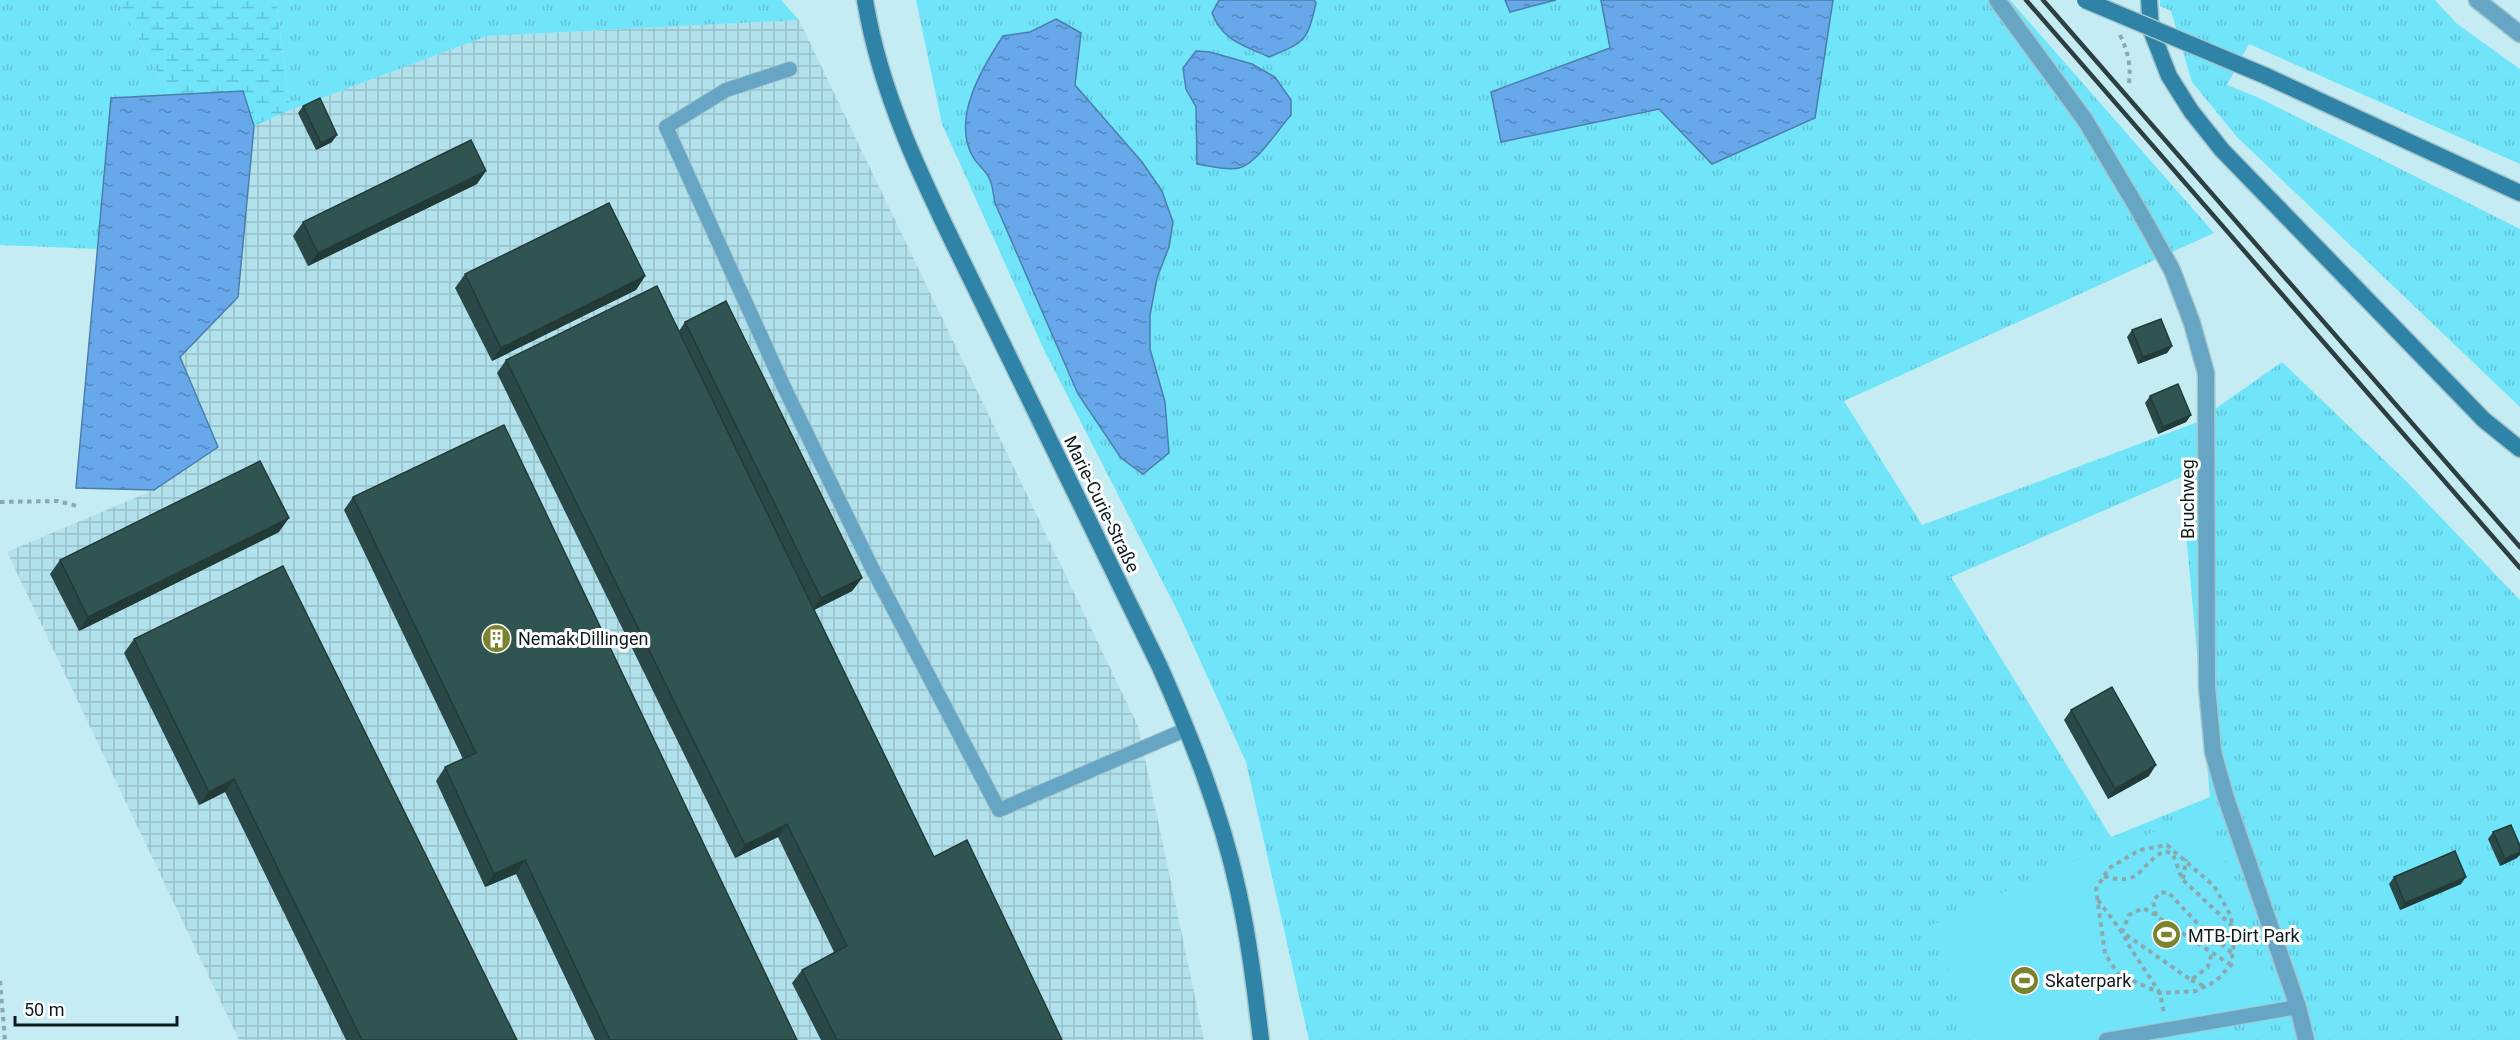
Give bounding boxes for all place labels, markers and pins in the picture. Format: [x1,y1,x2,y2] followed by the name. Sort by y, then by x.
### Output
[481,622,513,654] building icon: Nemak Dillingen
[518,628,648,649] place label: Nemak Dillingen
[2151,919,2183,951] sports icon: MTB-Dirt Park
[2188,925,2301,946] place label: MTB-Dirt Park
[2008,964,2040,996] sports icon: Skaterpark
[2045,970,2132,991] place label: Skaterpark

